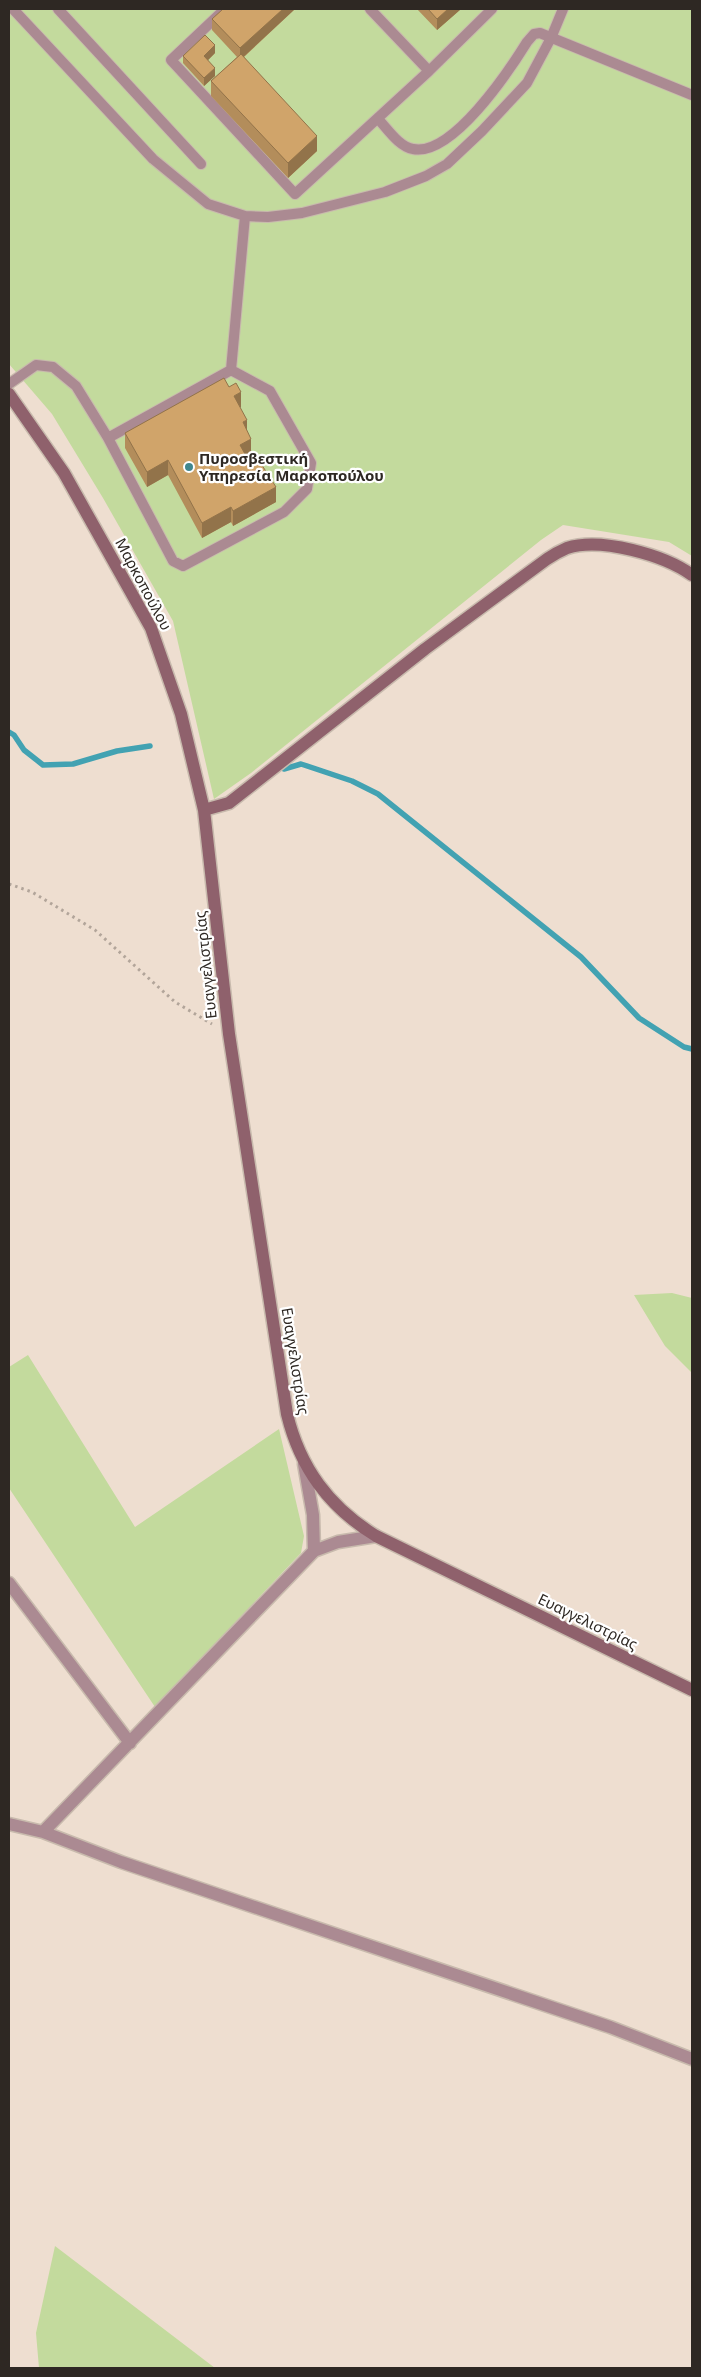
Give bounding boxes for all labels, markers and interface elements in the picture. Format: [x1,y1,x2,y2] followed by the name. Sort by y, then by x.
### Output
[199,448,384,485] place label: Πυροσβεστική Υπηρεσία Μαρκοπούλου
[183,461,195,473] marker: Πυροσβεστική Υπηρεσία Μαρκοπούλου
[111,534,177,634] street label: Μαρκοπούλου
[189,910,221,1020] street label: Ευαγγελιστρίας
[278,1306,314,1416] street label: Ευαγγελιστρίας
[535,1588,641,1654] street label: Ευαγγελιστρίας

